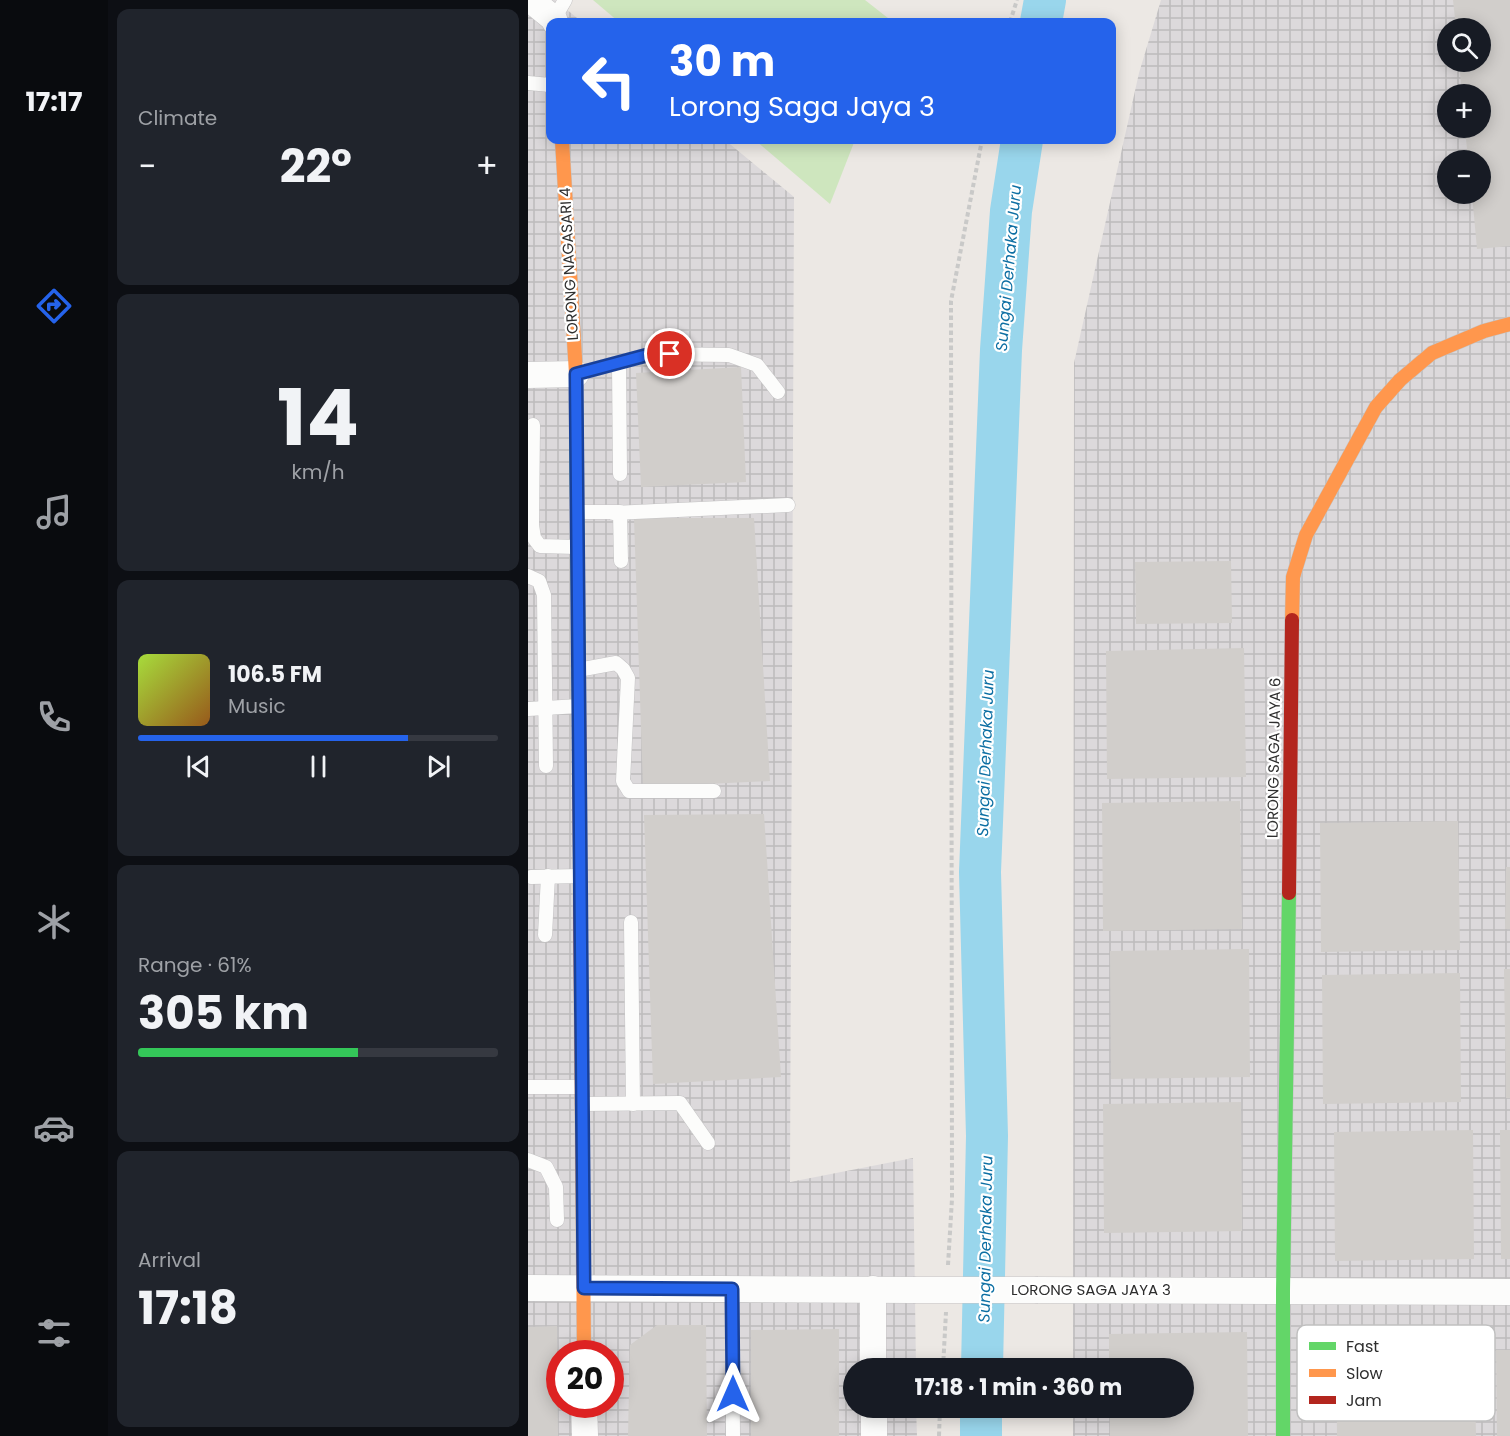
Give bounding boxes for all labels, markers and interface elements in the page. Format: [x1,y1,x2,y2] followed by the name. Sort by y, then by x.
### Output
[1437,18,1491,204] map controls
[1437,18,1491,72] button: search
[669,32,775,91] text: 30 m
[570,42,648,120] icon: left
[26,83,82,120] text: 17:17
[1437,84,1491,138] button: +
[669,88,935,125] text: Lorong Saga Jaya 3
[138,104,217,132] text: Climate
[280,135,352,198] text: 22°
[138,143,156,190] text: −
[475,143,498,190] text: +
[1437,150,1491,204] button: −
[990,184,1027,352] water label: Sungai Derhaka Juru
[554,187,583,341] street label: LORONG NAGASARI 4
[33,285,75,327] icon: directions
[644,328,695,379] pin
[653,337,686,370] icon: arrive
[277,363,359,472] text: 14
[291,458,345,486] text: km/h
[33,491,75,533] icon: music
[228,659,322,690] text: 106.5 FM
[971,669,1000,837] water label: Sungai Derhaka Juru
[1262,678,1285,838] street label: LORONG SAGA JAYA 6
[228,692,286,720] text: Music
[33,696,75,738] icon: phone
[182,750,215,783] icon: previous
[302,750,335,783] icon: pause
[422,750,455,783] icon: next
[33,901,75,943] icon: climate
[138,951,252,979] text: Range · 61%
[138,982,309,1045] text: 305 km
[33,1107,75,1149] icon: car
[973,1155,998,1323] water label: Sungai Derhaka Juru
[138,1246,201,1274] text: Arrival
[138,1277,238,1340] text: 17:18
[1011,1279,1171,1300] street label: LORONG SAGA JAYA 3
[33,1312,75,1354] icon: filters
[1297,1325,1495,1421] legend
[1346,1335,1379,1358] text: Fast
[546,1340,624,1418] speed limit sign: 20
[701,1362,765,1426] position arrow
[1346,1362,1383,1385] text: Slow
[915,1372,1122,1403] text: 17:18 · 1 min · 360 m
[1346,1389,1382,1412] text: Jam

